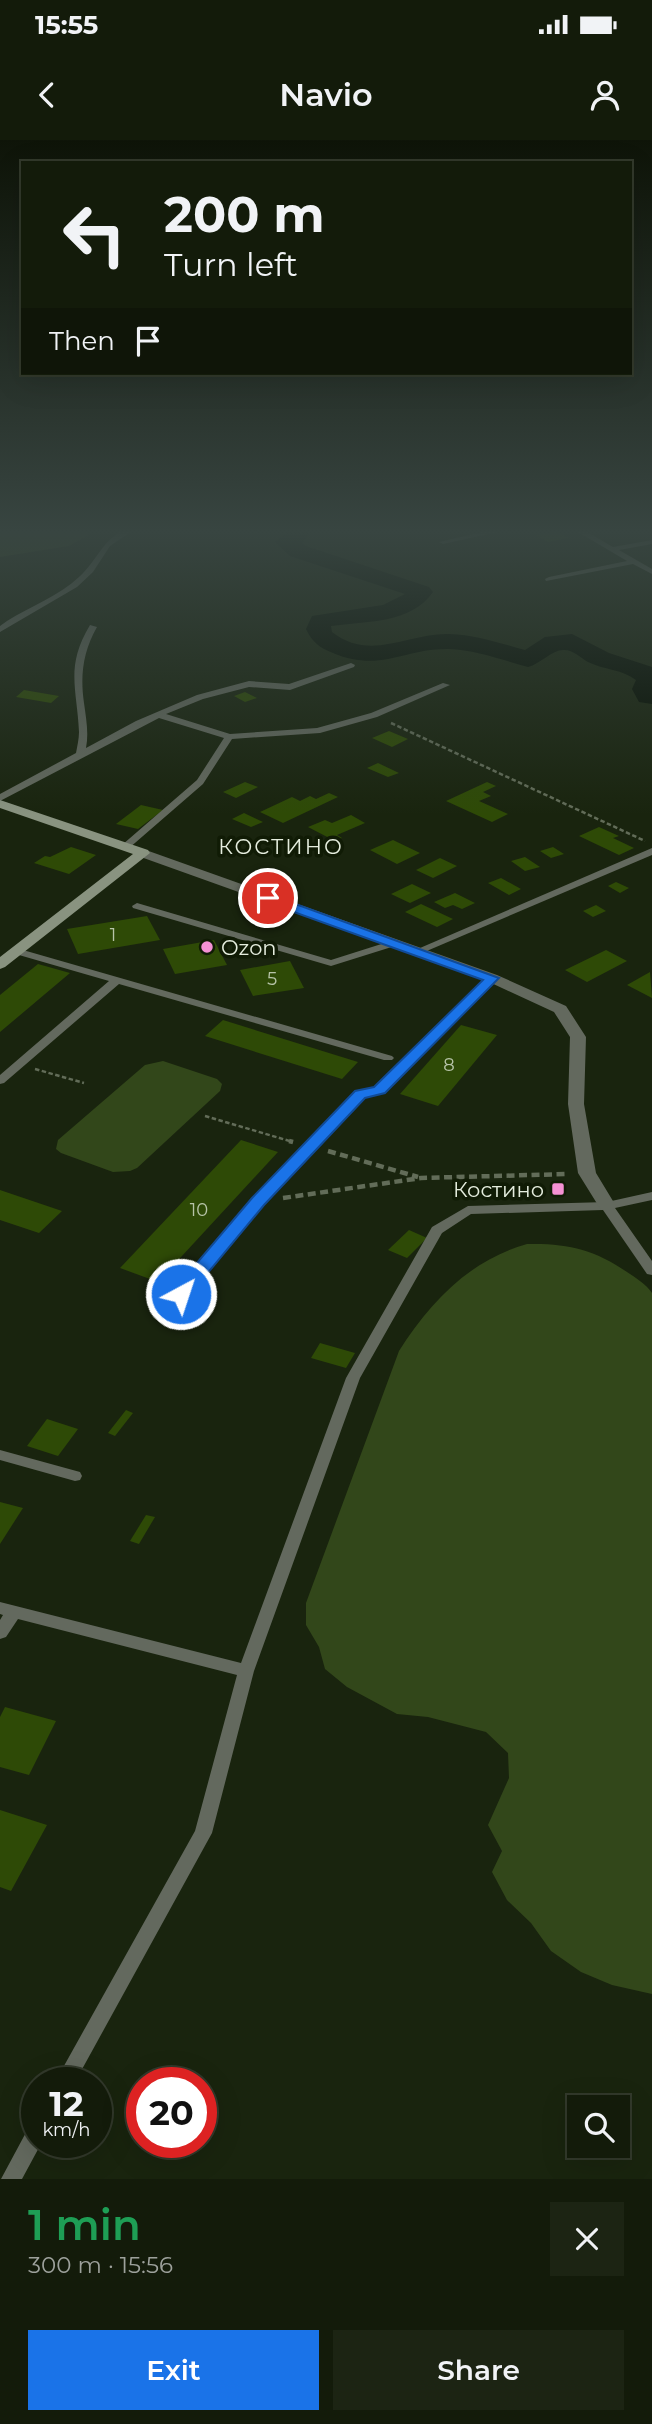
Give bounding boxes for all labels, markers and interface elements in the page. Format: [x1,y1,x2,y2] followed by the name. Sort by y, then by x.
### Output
[35,9,98,41] text: 15:55
[279,75,373,114] text: Navio
[28,76,66,114] icon: back
[586,76,624,114] icon: person
[164,185,325,244] text: 200 m
[49,189,140,280] icon: left
[164,245,298,284] text: Turn left
[129,322,167,360] icon: arrive
[49,325,115,357] text: Then
[218,834,344,859] district label: КОСТИНО
[238,868,298,928] pin
[249,879,287,917] icon: arrive
[110,924,116,946] house number: 1
[221,935,277,960] place label: Ozon
[199,939,215,955] marker: Ozon
[267,968,277,990] house number: 5
[443,1054,455,1076] house number: 8
[453,1177,544,1202] place label: Костино
[550,1181,566,1197] marker: Костино
[190,1199,208,1221] house number: 10
[144,1257,218,1331] position arrow
[126,2067,217,2158] speed limit sign: 20
[49,2082,84,2125] text: 12
[567,2095,630,2158] map controls
[567,2095,630,2158] button: search
[42,2119,91,2141] text: km/h
[28,2199,141,2251] text: 1 min
[550,2202,624,2276] button: close
[28,2251,173,2279] text: 300 m · 15:56
[28,2330,319,2410] button: Exit
[333,2330,624,2410] button: Share

